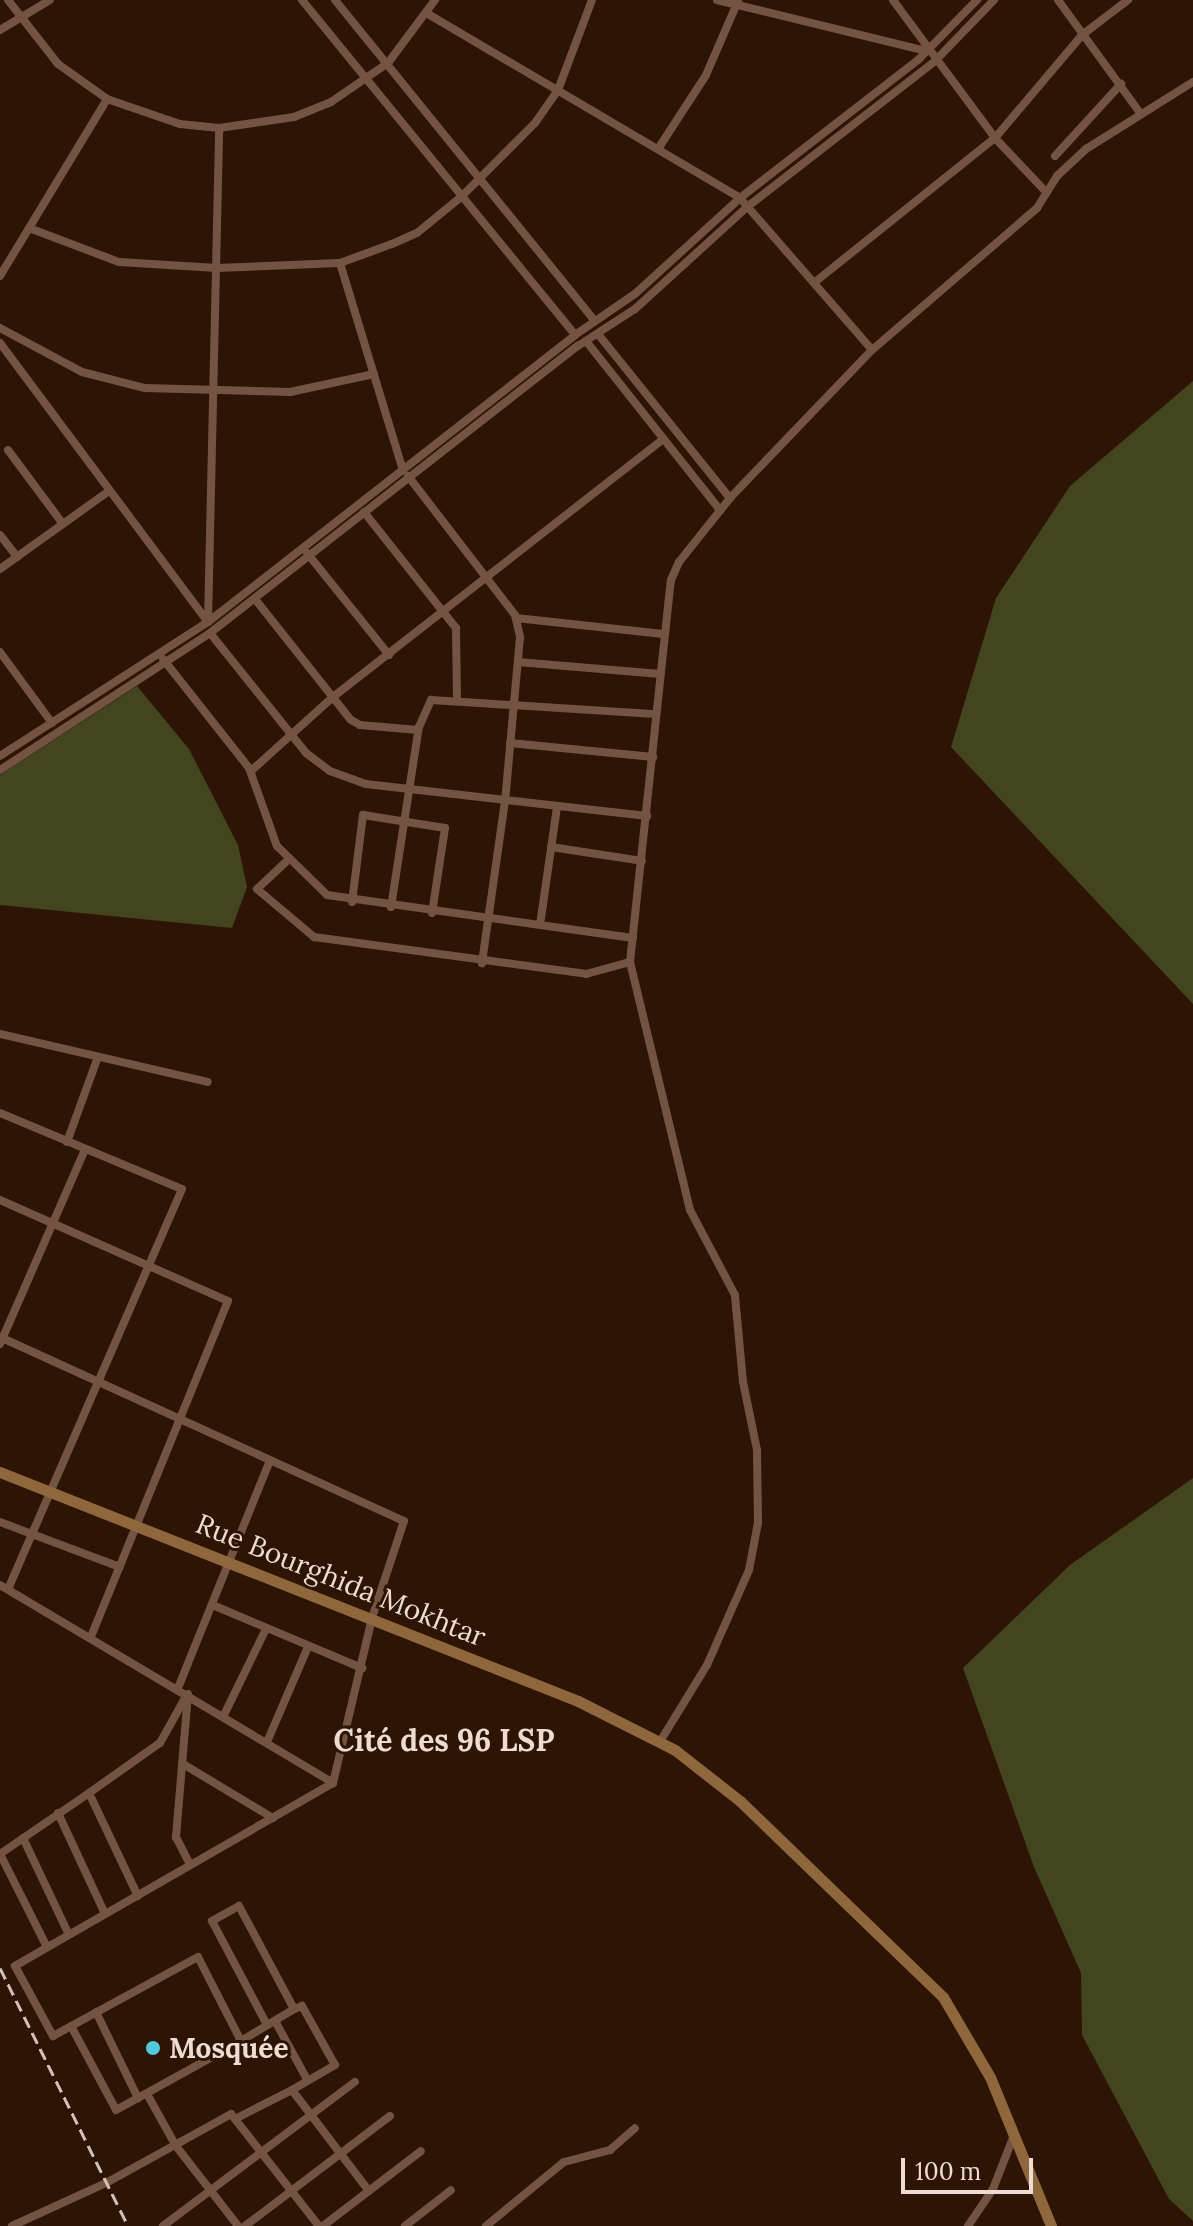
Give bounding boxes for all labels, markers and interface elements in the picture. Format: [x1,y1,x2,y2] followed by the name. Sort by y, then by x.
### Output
[191,1506,491,1654] street label: Rue Bourghida Mokhtar
[334,1722,554,1758] district label: Cité des 96 LSP
[169,2031,288,2065] place label: Mosquée
[144,2039,162,2057] marker: Mosquée
[905,2142,1037,2192] scale bar
[915,2156,981,2187] text: 100 m

